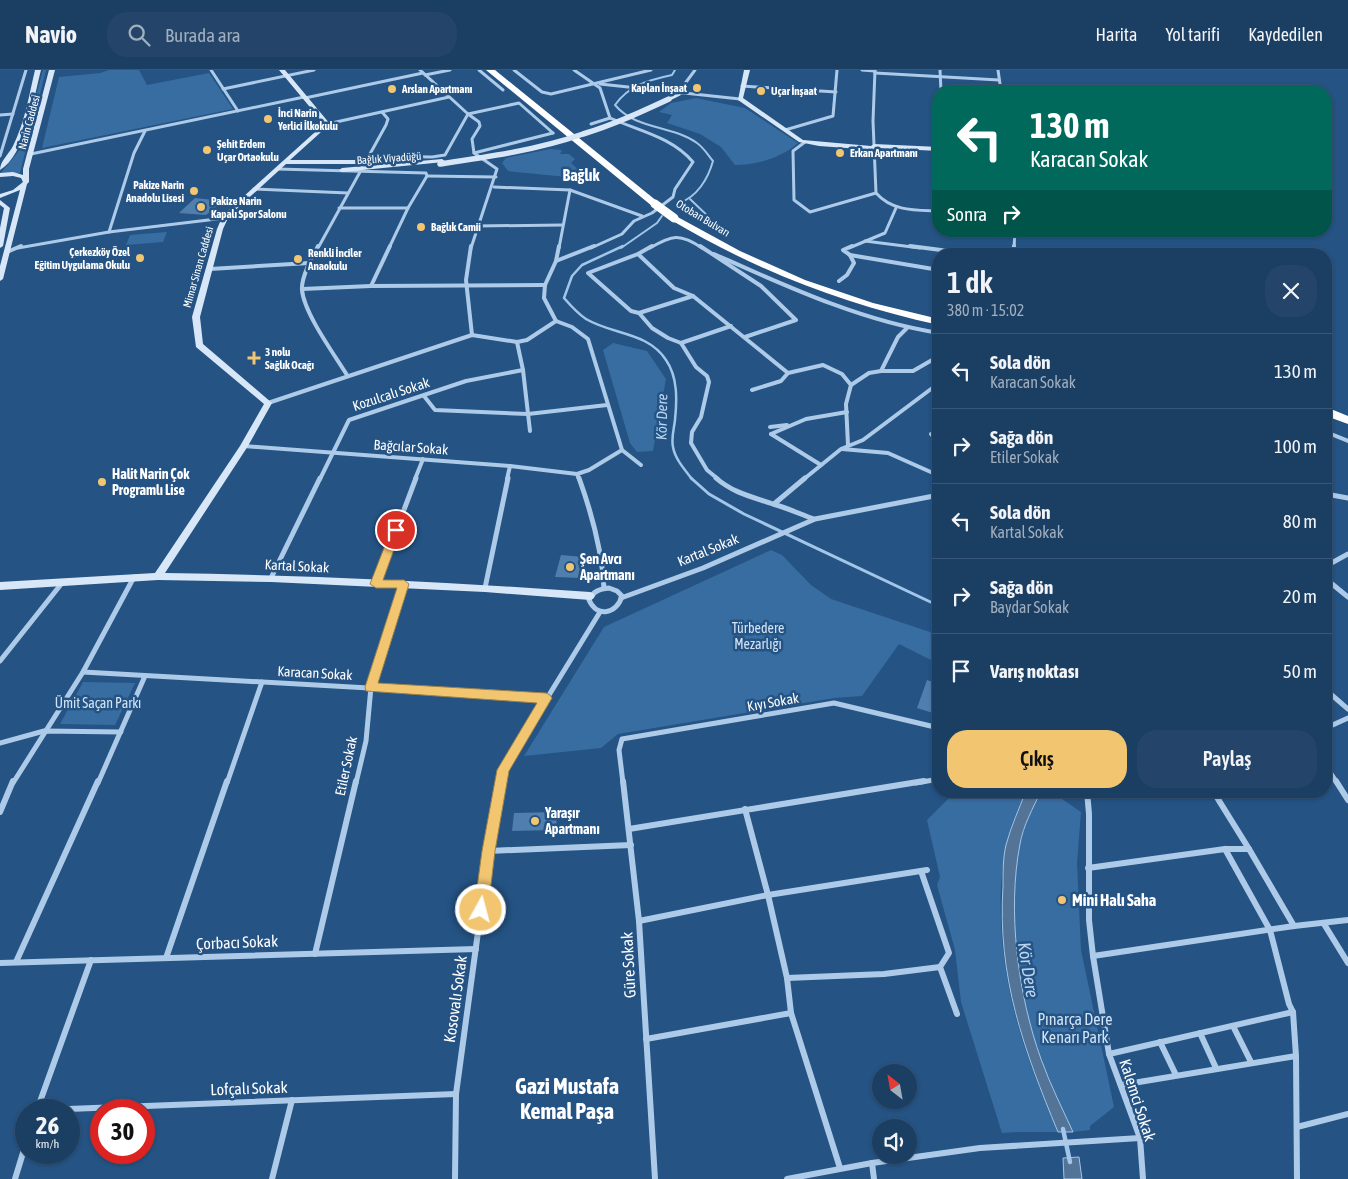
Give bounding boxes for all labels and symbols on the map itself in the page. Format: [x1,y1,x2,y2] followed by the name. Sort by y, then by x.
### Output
[631,82,688,94] place label: Kaplan İnşaat
[691,82,703,94] marker: Kaplan İnşaat
[386,83,398,95] marker: Arslan Apartmanı
[401,83,473,95] place label: Arslan Apartmanı
[755,85,767,97] marker: Uçar İnşaat
[771,85,818,97] place label: Uçar İnşaat
[16,93,42,151] street label: Narin Caddesi
[277,107,338,132] place label: İnci Narin Yerlici İlkokulu
[262,113,274,125] marker: İnci Narin Yerlici İlkokulu
[217,138,279,163] place label: Şehit Erdem Uçar Ortaokulu
[201,144,213,156] marker: Şehit Erdem Uçar Ortaokulu
[834,147,846,159] marker: Erkan Apartmanı
[850,147,918,159] place label: Erkan Apartmanı
[356,150,422,166] street label: Bağlık Viyadüğü
[563,166,600,184] district label: Bağlık
[125,179,184,204] place label: Pakize Narin Anadolu Lisesi
[188,185,200,197] marker: Pakize Narin Anadolu Lisesi
[211,195,287,220] place label: Pakize Narin Kapalı Spor Salonu
[674,197,732,239] street label: Otoban Bulvarı
[195,201,207,213] marker: Pakize Narin Kapalı Spor Salonu
[415,221,427,233] marker: Bağlık Camii
[431,221,481,233] place label: Bağlık Camii
[181,225,215,309] street label: Mimar Sinan Caddesi
[34,245,131,271] place label: Çerkezköy Özel Eğitim Uygulama Okulu
[307,247,362,272] place label: Renkli İnciler Anaokulu
[134,252,146,264] marker: Çerkezköy Özel Eğitim Uygulama Okulu
[292,253,304,265] marker: Renkli İnciler Anaokulu
[265,346,315,371] place label: 3 nolu Sağlık Ocağı
[247,351,261,365] marker: 3 nolu Sağlık Ocağı
[350,374,432,414] street label: Kozulcalı Sokak
[653,393,670,440] water label: Kör Dere
[373,436,449,458] street label: Bağcılar Sokak
[112,466,190,498] place label: Halit Narin Çok Programlı Lise
[96,476,108,488] marker: Halit Narin Çok Programlı Lise
[375,509,417,551] pin
[675,530,741,570] street label: Kartal Sokak
[579,551,635,583] place label: Şen Avcı Apartmanı
[264,556,330,576] street label: Kartal Sokak
[564,561,576,573] marker: Şen Avcı Apartmanı
[732,620,784,652] park label: Türbedere Mezarlığı
[277,663,353,683] street label: Karacan Sokak
[746,690,800,714] street label: Kıyı Sokak
[55,695,141,711] park label: Ümit Saçan Parkı
[332,735,360,797] street label: Etiler Sokak
[544,805,600,837] place label: Yaraşır Apartmanı
[529,815,541,827] marker: Yaraşır Apartmanı
[454,883,506,935] position arrow
[1072,891,1156,909] place label: Mini Halı Saha
[1056,894,1068,906] marker: Mini Halı Saha
[617,931,639,999] street label: Güre Sokak
[196,932,278,953] street label: Çorbacı Sokak
[1014,941,1043,999] water label: Kör Dere
[440,954,470,1044] street label: Kosovalı Sokak
[1038,1010,1112,1046] park label: Pınarça Dere Kenarı Park
[1116,1057,1160,1143] street label: Kalemci Sokak
[872,1064,918,1109] north arrow
[515,1073,619,1124] district label: Gazi Mustafa Kemal Paşa
[210,1078,288,1099] street label: Lofçalı Sokak
[90,1099,155,1164] speed limit sign: 30

